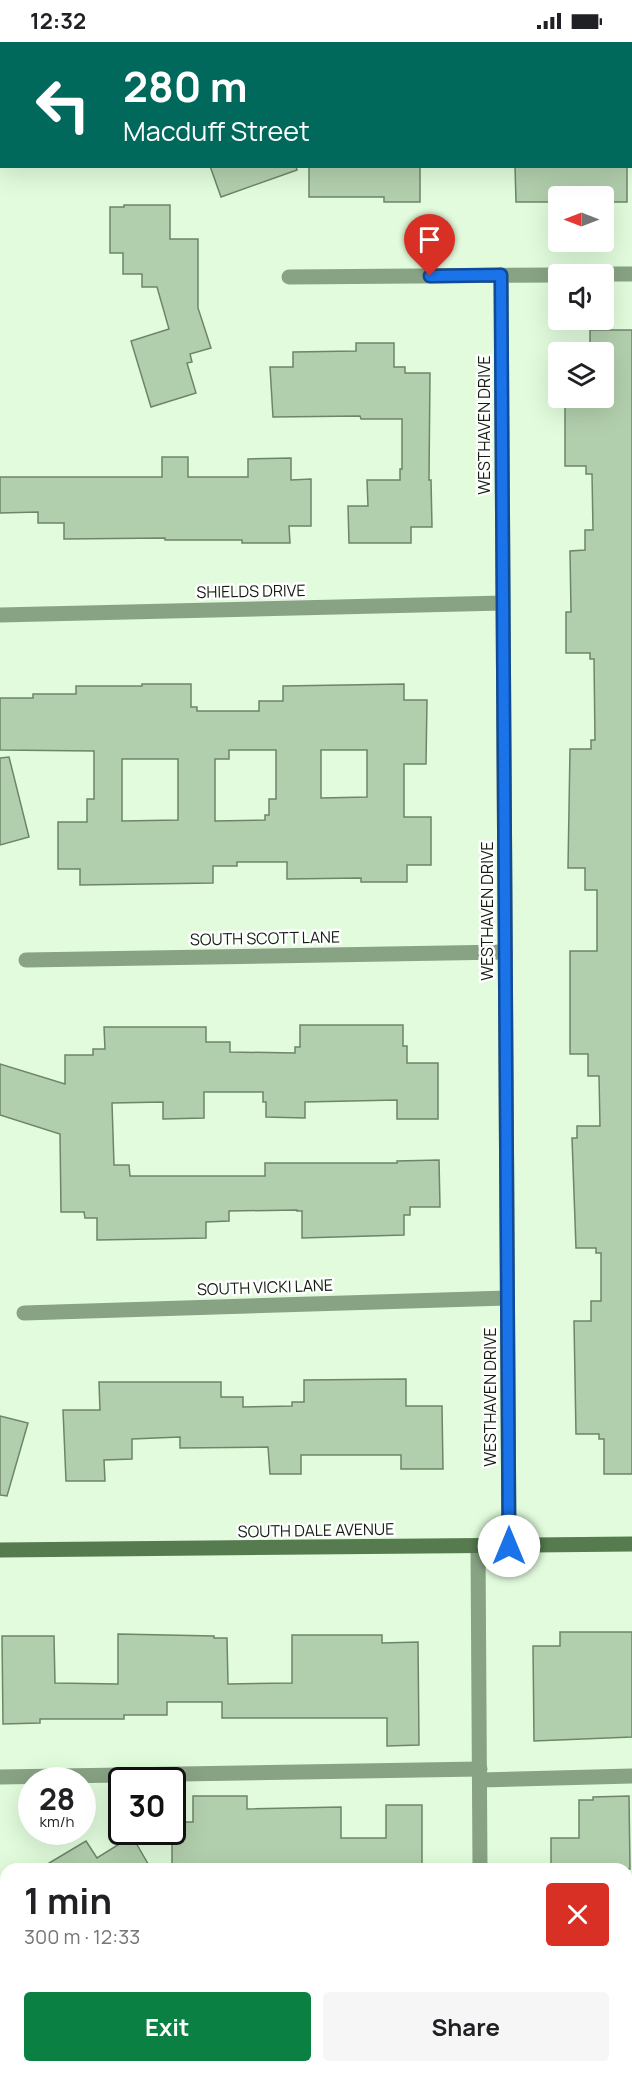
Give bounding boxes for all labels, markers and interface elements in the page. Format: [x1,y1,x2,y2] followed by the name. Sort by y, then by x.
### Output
[30,6,86,36] text: 12:32
[123,57,248,115] text: 280 m
[24,66,102,144] icon: left
[123,112,310,149] text: Macduff Street
[548,186,614,252] north arrow
[548,186,614,408] map controls
[404,214,455,276] pin
[413,223,446,256] icon: arrive
[548,264,614,330] button: sound
[548,342,614,408] button: layers
[473,355,495,495] street label: WESTHAVEN DRIVE
[196,579,306,603] street label: SHIELDS DRIVE
[476,841,498,981] street label: WESTHAVEN DRIVE
[190,926,340,950] street label: SOUTH SCOTT LANE
[197,1274,333,1300] street label: SOUTH VICKI LANE
[479,1327,501,1467] street label: WESTHAVEN DRIVE
[477,1514,541,1578] position arrow
[238,1518,394,1542] street label: SOUTH DALE AVENUE
[108,1767,186,1845] speed limit sign: 30
[39,1778,75,1819] text: 28
[40,1811,74,1832] text: km/h
[24,1876,112,1925] text: 1 min
[546,1883,609,1946] button: close
[24,1923,140,1950] text: 300 m · 12:33
[24,1992,311,2061] button: Exit
[323,1992,609,2061] button: Share

